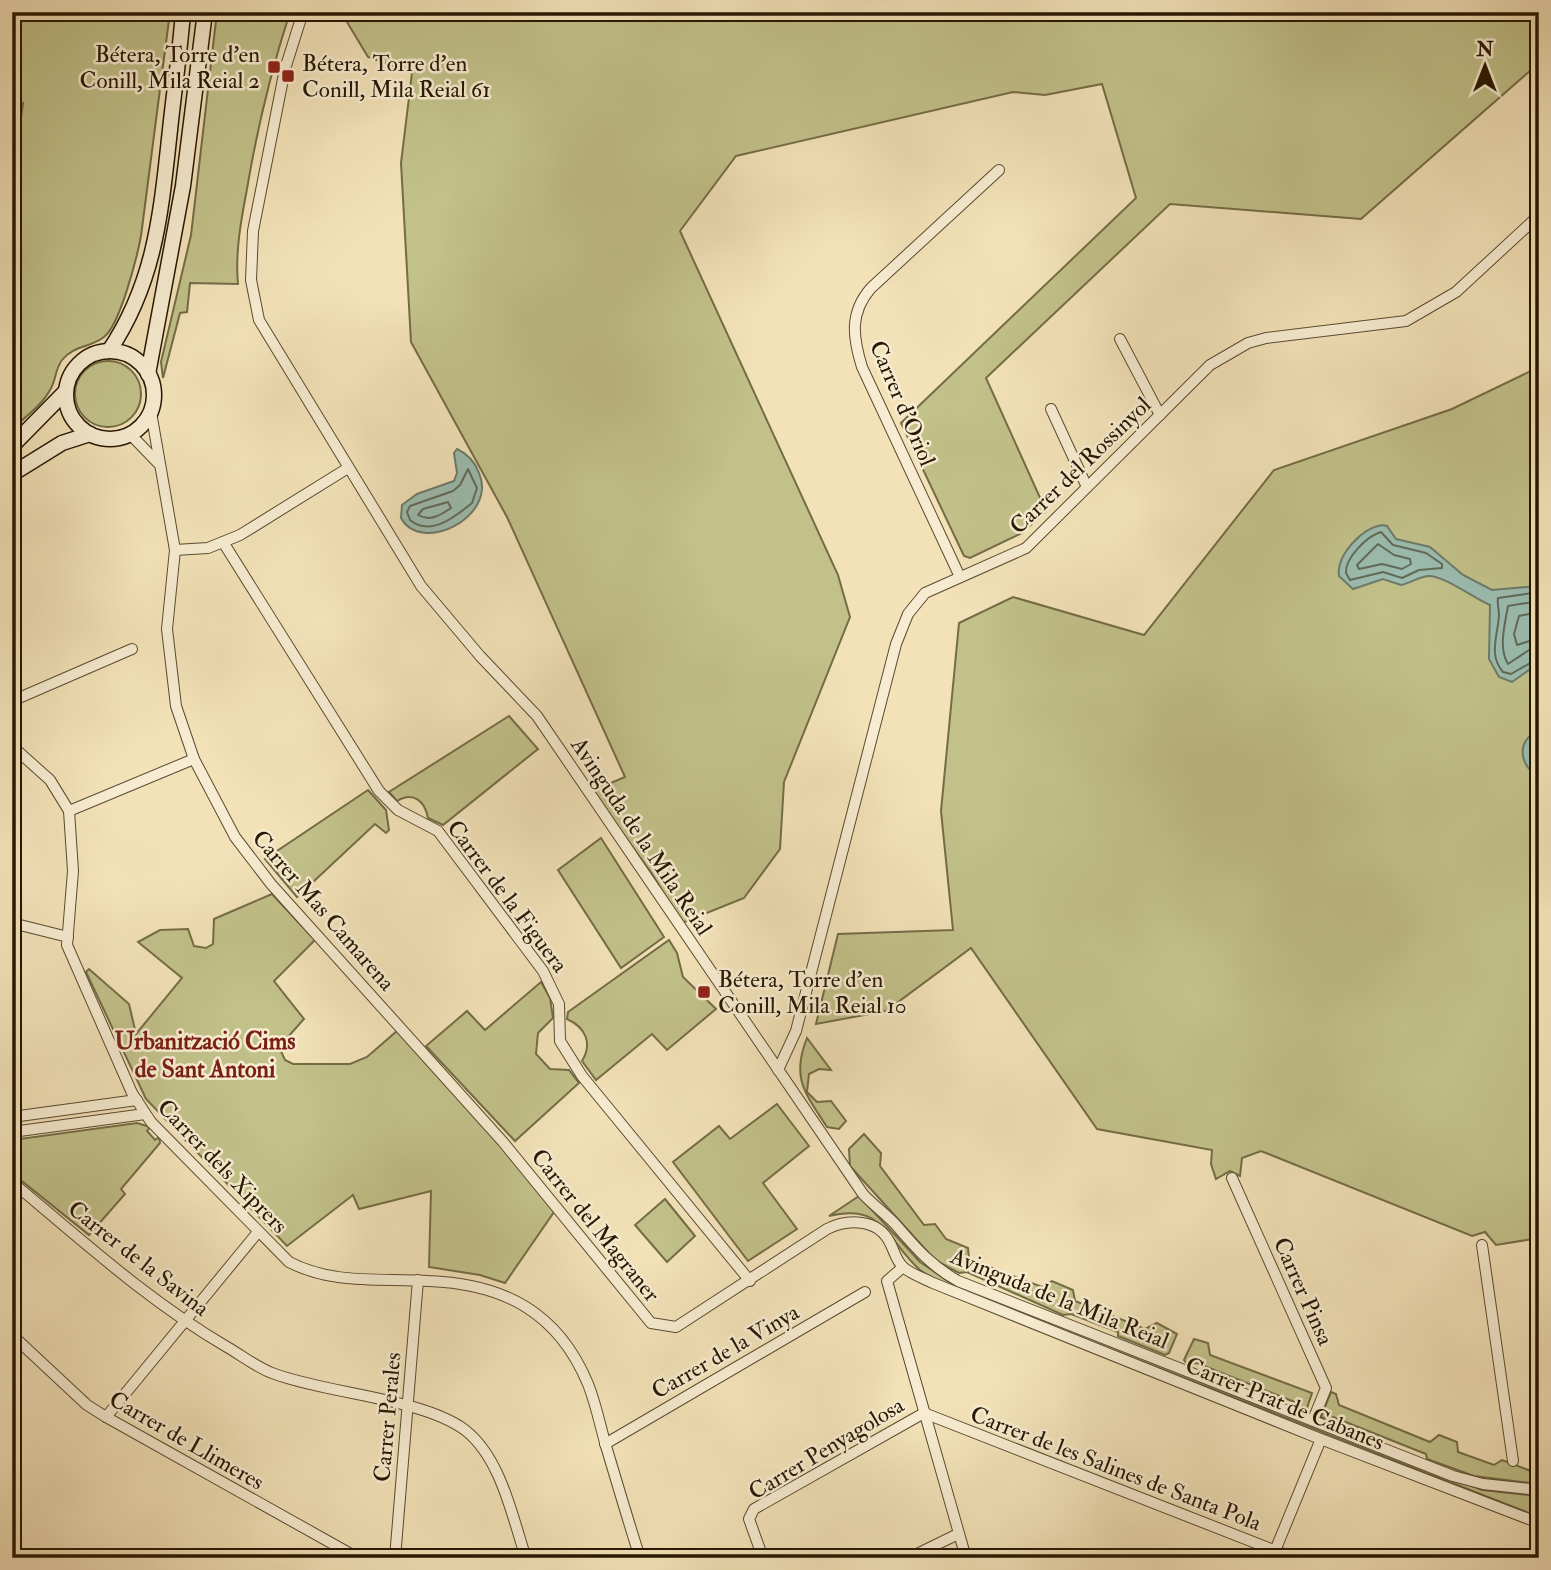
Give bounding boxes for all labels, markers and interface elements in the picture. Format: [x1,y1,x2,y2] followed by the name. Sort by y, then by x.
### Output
[1450,32,1520,102] north arrow
[1475,38,1494,62] text: N
[80,40,260,95] place label: Bétera, Torre d'en Conill, Mila Reial 2
[302,49,490,104] place label: Bétera, Torre d'en Conill, Mila Reial 61
[266,59,282,75] marker: Bétera, Torre d'en Conill, Mila Reial 2
[280,68,296,84] marker: Bétera, Torre d'en Conill, Mila Reial 61
[863,336,942,470] street label: Carrer d'Oriol
[1004,390,1157,540] street label: Carrer del Rossinyol
[564,731,719,941] street label: Avinguda de la Mila Reial
[441,814,575,979] street label: Carrer de la Figuera
[246,824,402,997] street label: Carrer Mas Camarena
[718,965,907,1020] place label: Bétera, Torre d'en Conill, Mila Reial 10
[696,984,712,1000] marker: Bétera, Torre d'en Conill, Mila Reial 10
[114,1026,296,1085] district label: Urbanització Cims de Sant Antoni
[150,1093,294,1240] street label: Carrer dels Xiprers
[525,1143,667,1308] street label: Carrer del Magraner
[62,1194,216,1323] street label: Carrer de la Savina
[1267,1233,1340,1350] street label: Carrer Pinsa
[945,1241,1173,1356] street label: Avinguda de la Mila Reial
[646,1297,805,1405] street label: Carrer de la Vinya
[1181,1350,1389,1457] street label: Carrer Prat de Cabanes
[367,1351,408,1483] street label: Carrer Perales
[104,1384,269,1497] street label: Carrer de Llimeres
[743,1390,910,1506] street label: Carrer Penyagolosa
[966,1400,1266,1538] street label: Carrer de les Salines de Santa Pola

